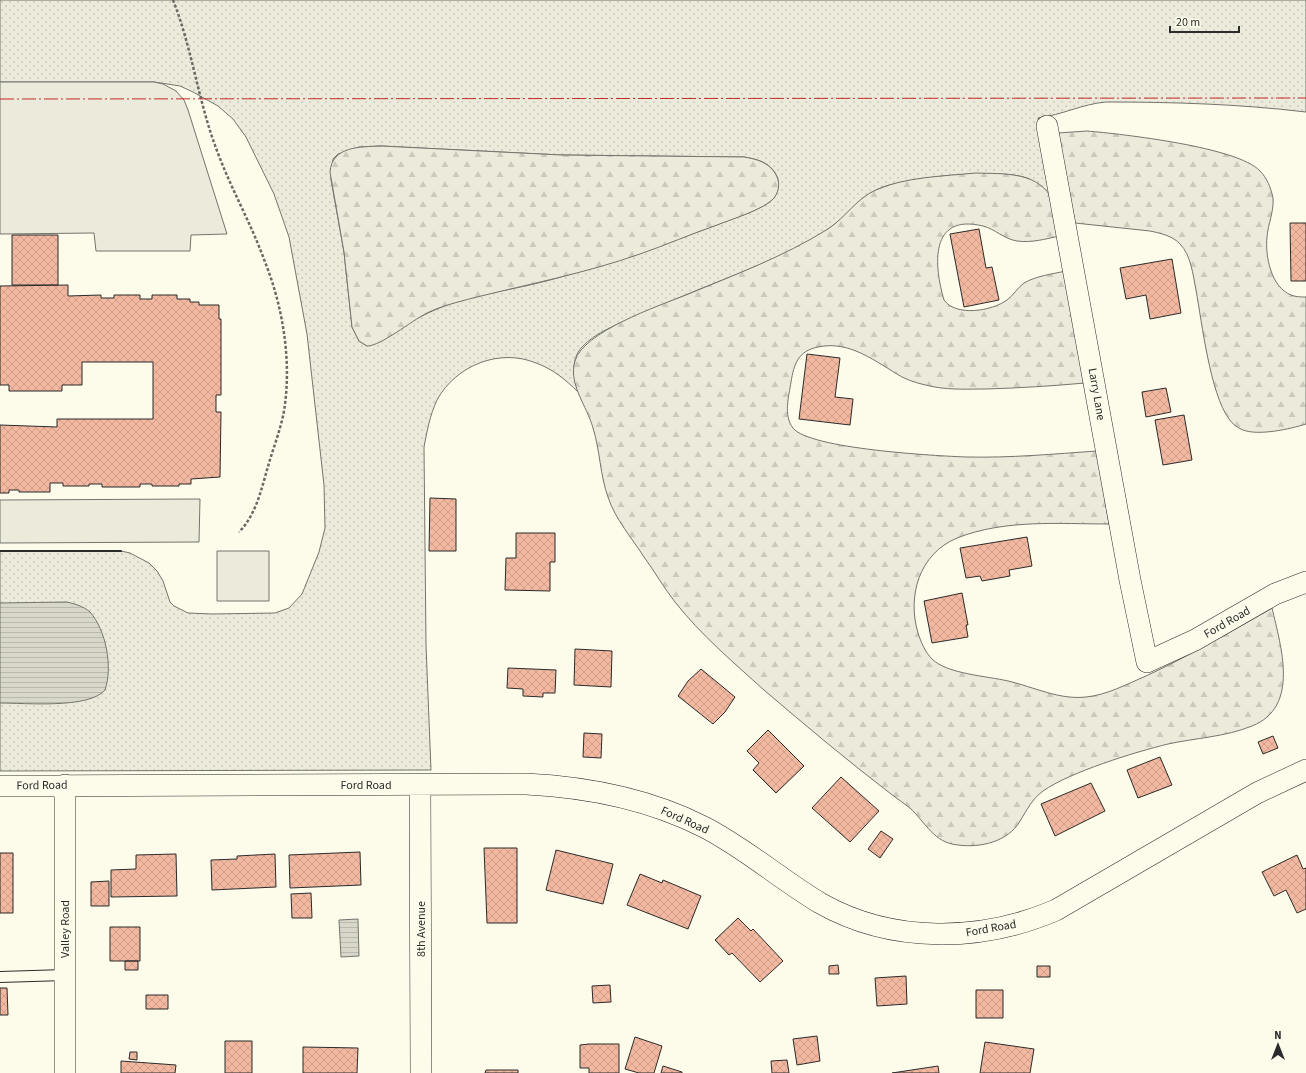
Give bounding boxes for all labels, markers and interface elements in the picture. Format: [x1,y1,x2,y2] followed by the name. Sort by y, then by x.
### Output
[1170,8,1239,34] scale bar
[1176,14,1200,31] text: 20 m
[1084,367,1109,422] street label: Larry Lane
[1201,602,1254,643] street label: Ford Road
[16,777,68,794] street label: Ford Road
[340,777,392,794] street label: Ford Road
[658,802,712,839] street label: Ford Road
[57,900,74,958] street label: Valley Road
[413,901,430,957] street label: 8th Avenue
[964,916,1018,941] street label: Ford Road
[1258,1025,1298,1065] north arrow
[1274,1028,1282,1043] text: N

